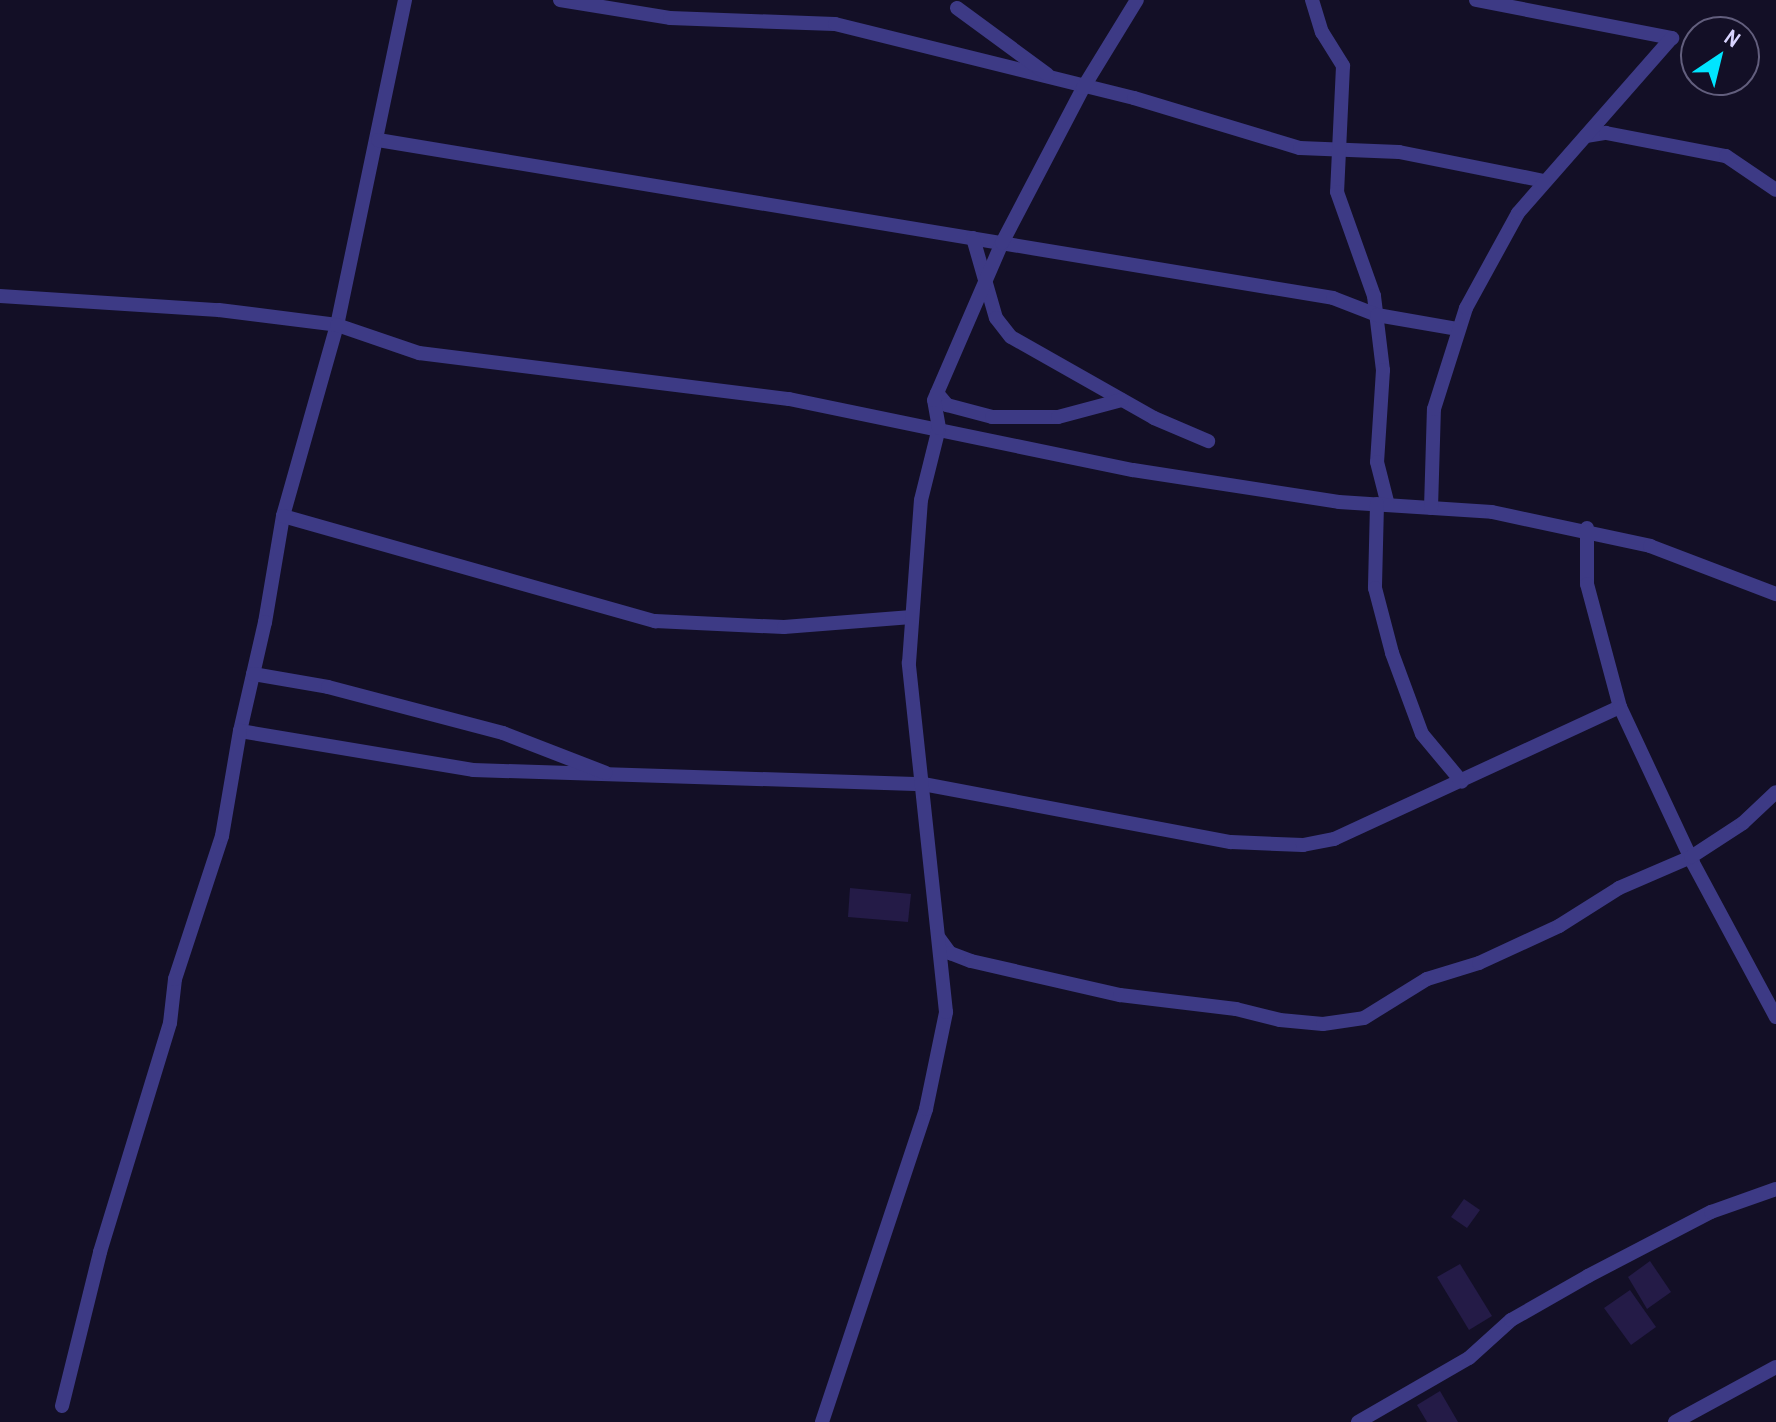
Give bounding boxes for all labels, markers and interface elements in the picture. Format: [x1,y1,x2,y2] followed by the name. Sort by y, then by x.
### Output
[1680,16,1760,96] north arrow
[1719,22,1747,54] text: N

